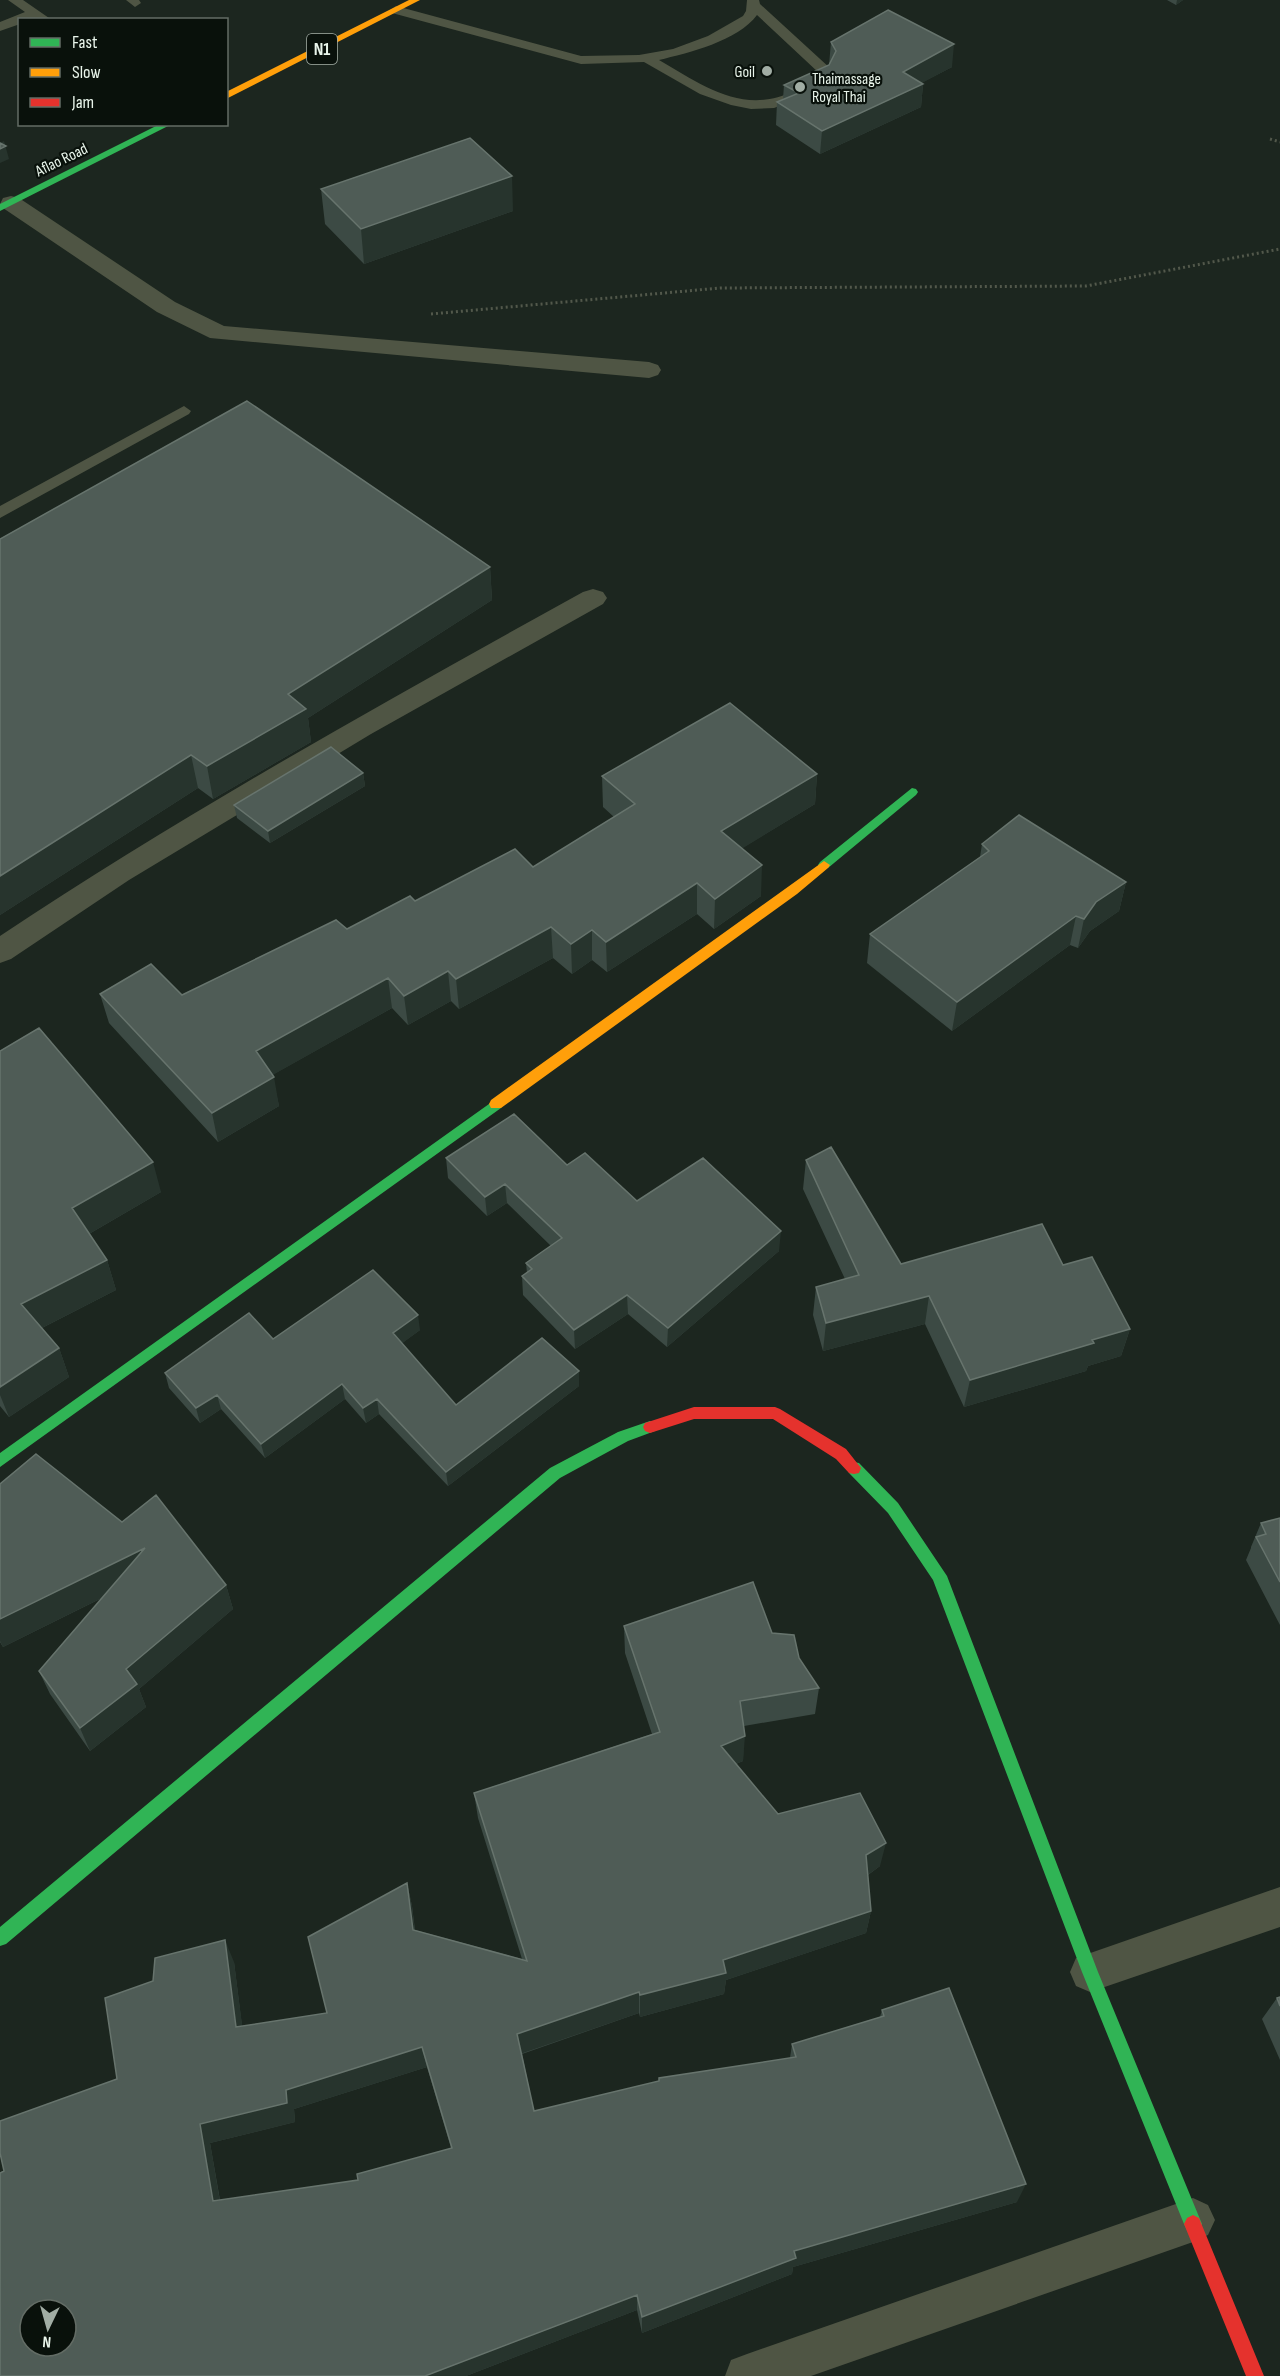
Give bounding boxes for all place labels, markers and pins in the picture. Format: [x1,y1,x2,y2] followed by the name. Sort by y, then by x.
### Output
[734,63,755,82] place label: Goil
[760,64,774,78] marker: Goil
[812,70,881,107] place label: Thaimassage Royal Thai
[793,80,807,94] marker: Thaimassage Royal Thai

